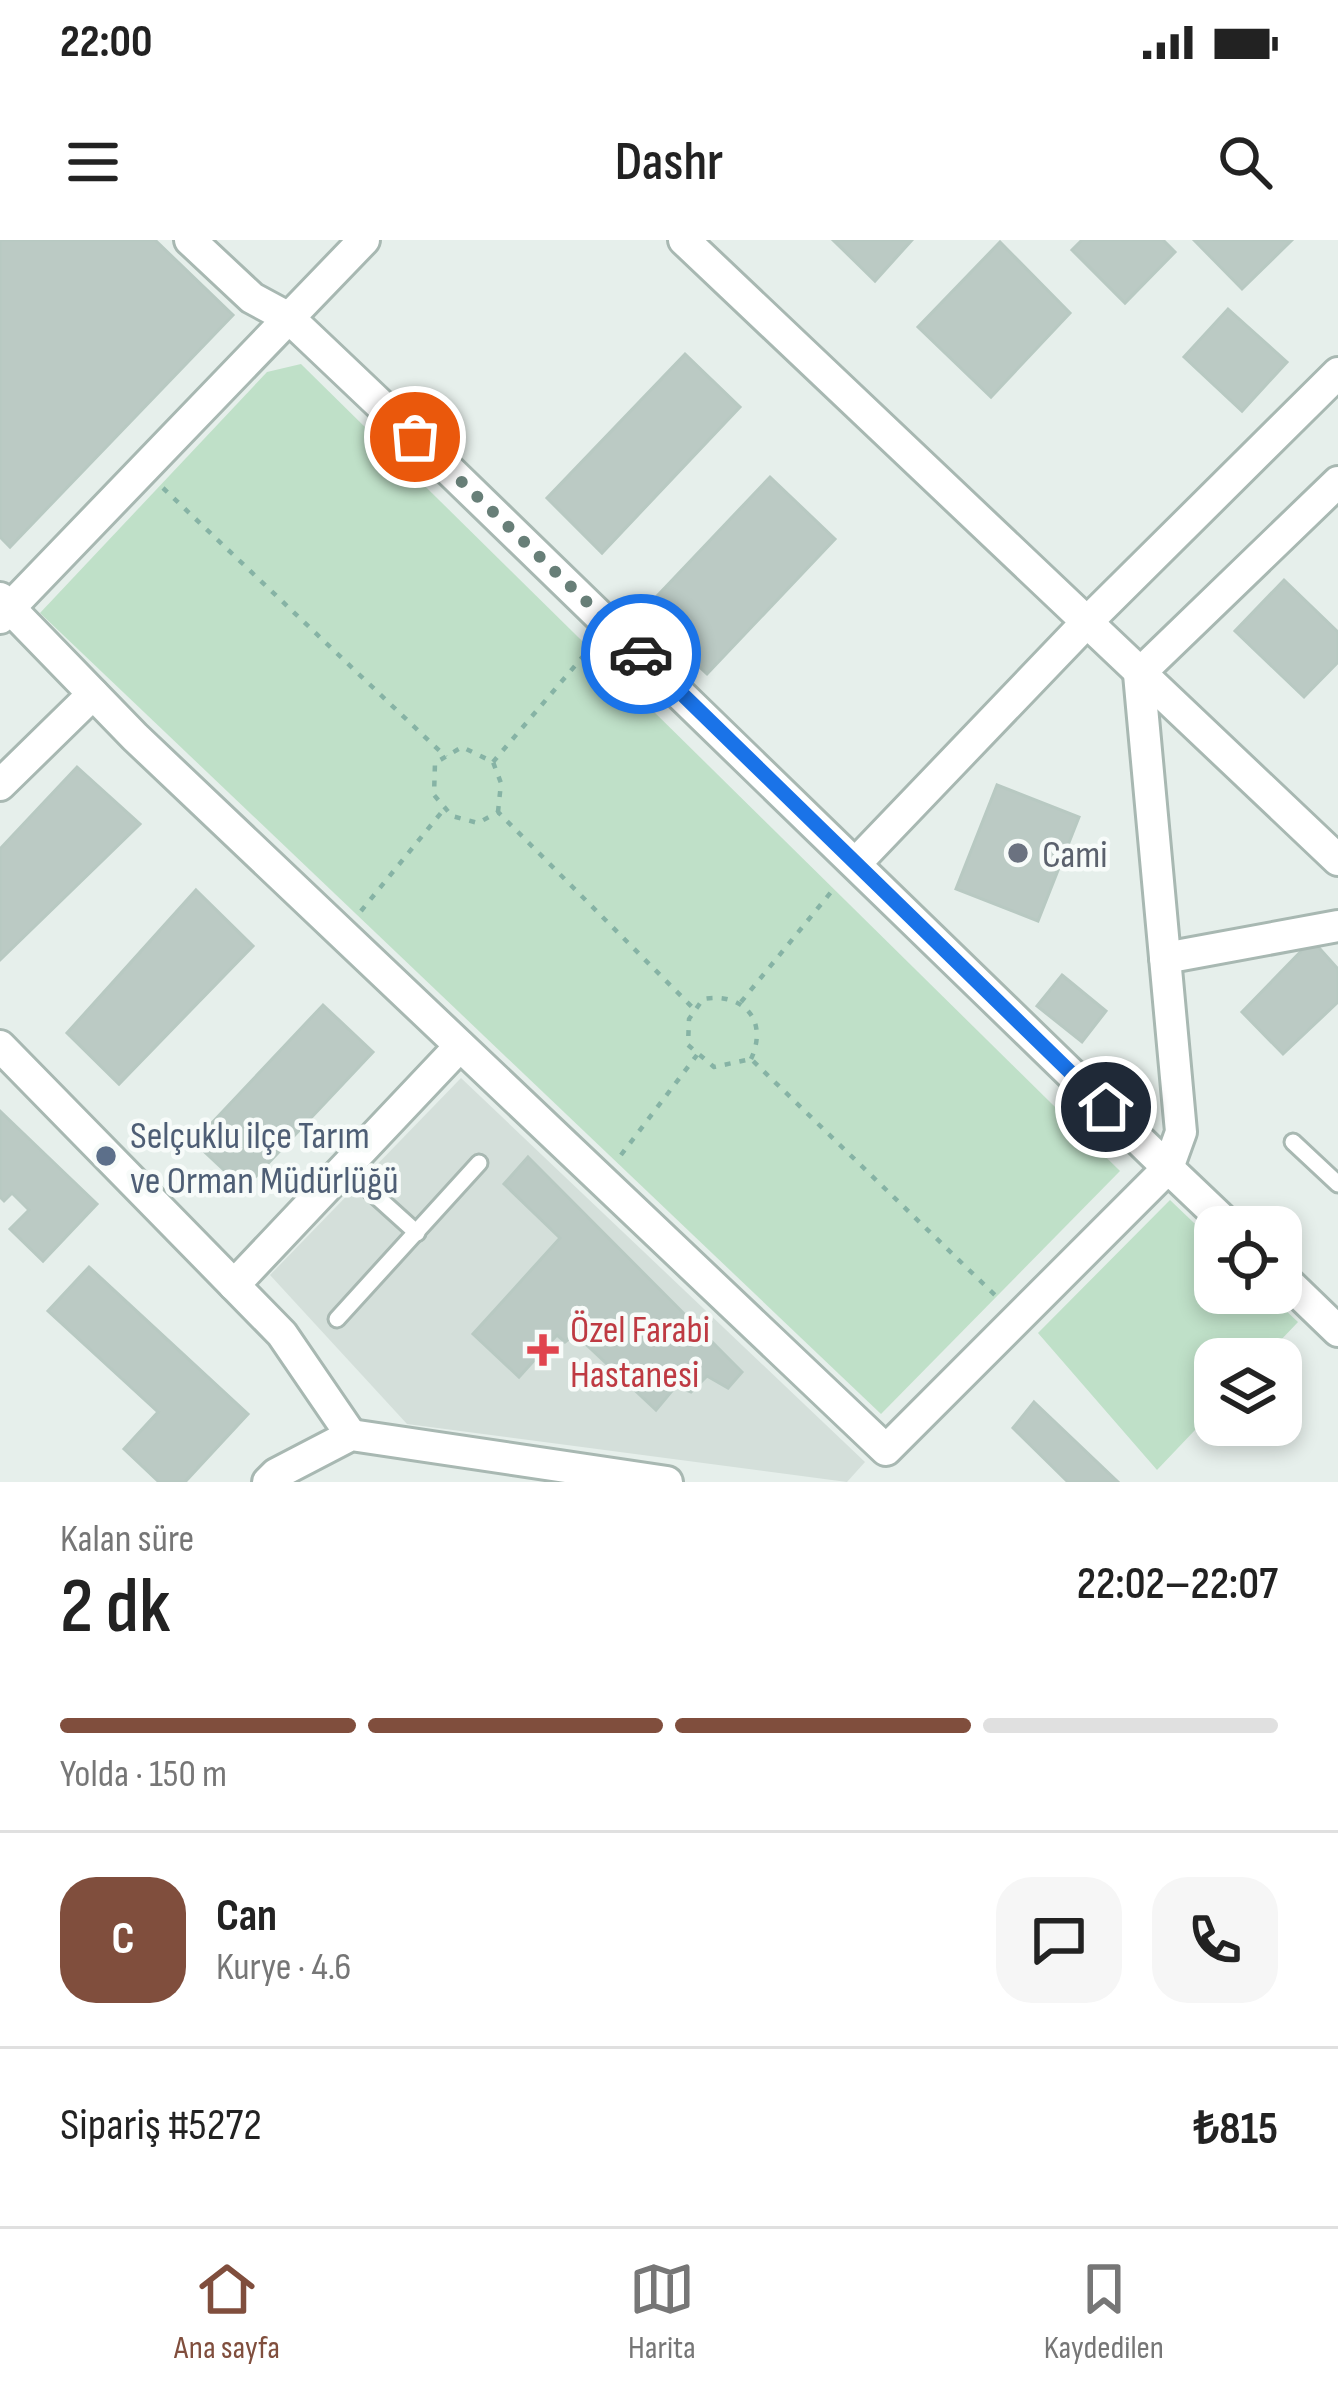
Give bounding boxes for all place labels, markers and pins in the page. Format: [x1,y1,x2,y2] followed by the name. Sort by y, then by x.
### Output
[364,386,466,488] pin
[1042,832,1108,879] place label: Cami
[1005,840,1031,866] marker: Cami
[1055,1056,1157,1158] pin
[130,1113,399,1205] place label: Selçuklu ilçe Tarım ve Orman Müdürlüğü
[93,1143,119,1169] marker: Selçuklu ilçe Tarım ve Orman Müdürlüğü
[570,1307,710,1399] place label: Özel Farabi Hastanesi
[527,1334,559,1366] marker: Özel Farabi Hastanesi

